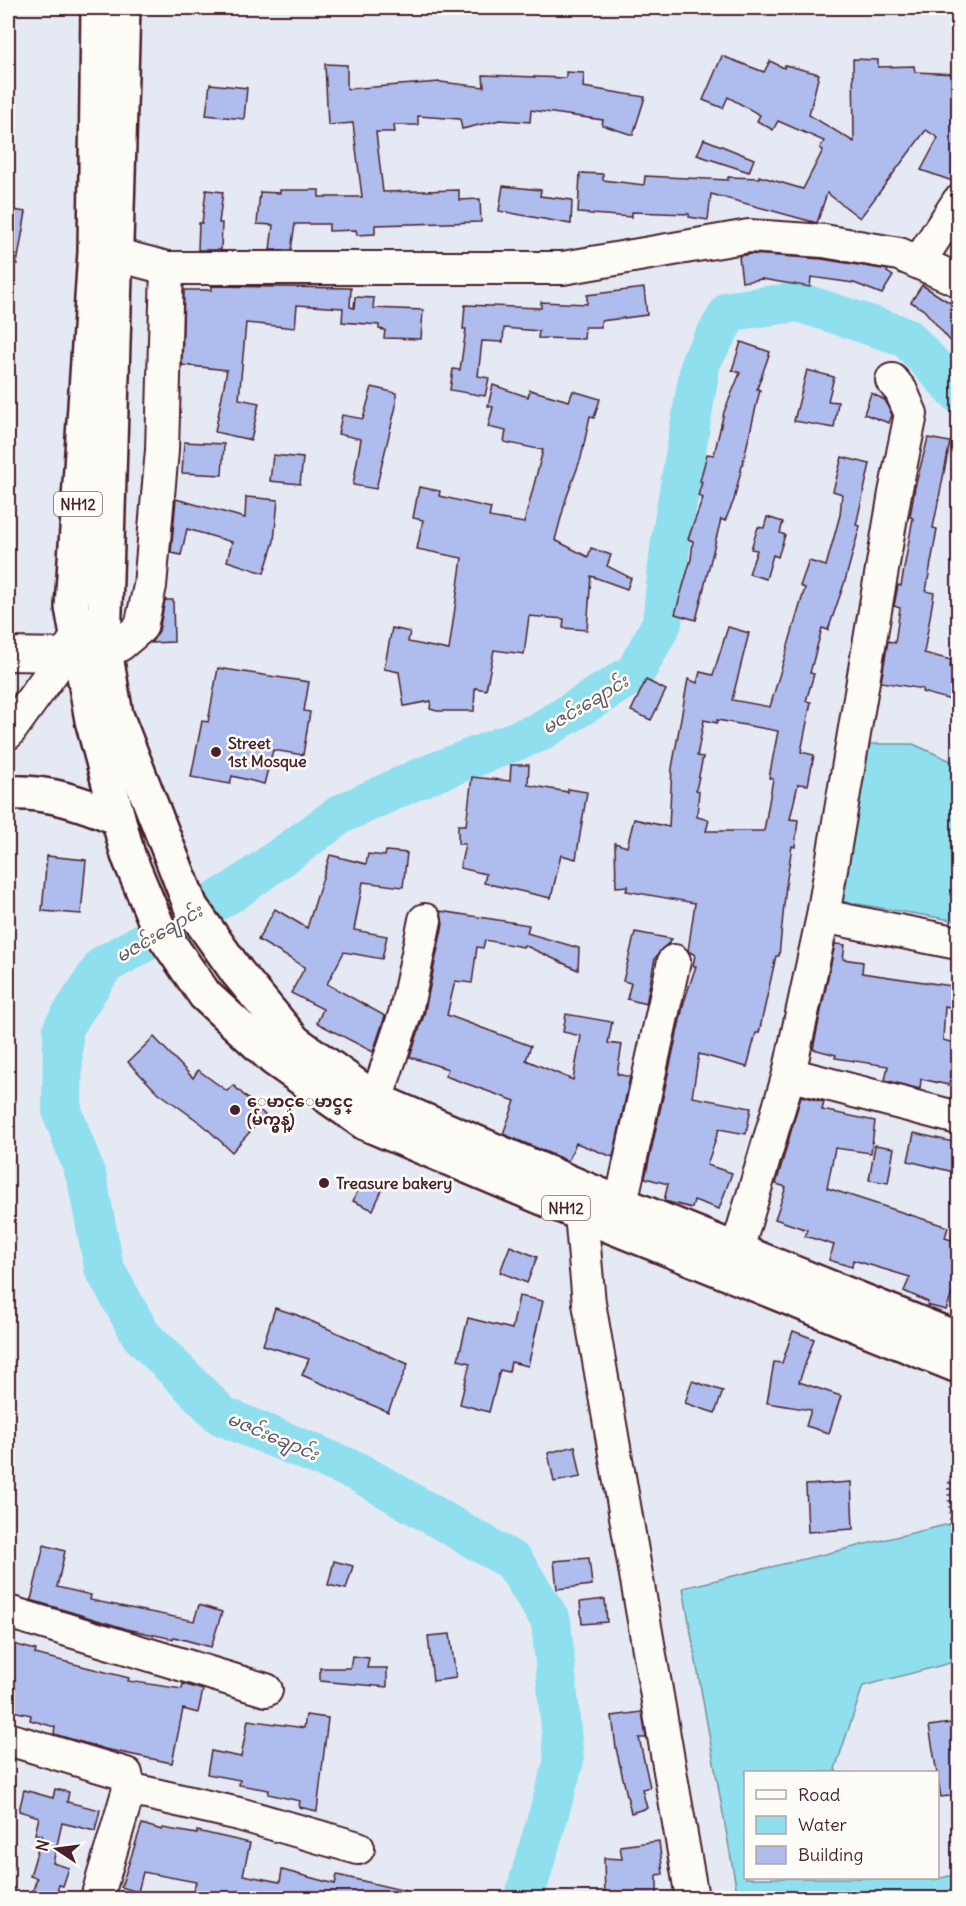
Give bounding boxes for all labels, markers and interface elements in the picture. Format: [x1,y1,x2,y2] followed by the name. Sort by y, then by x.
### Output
[54,492,102,516] road number: NH12
[537,668,636,742] water label: မဇင်းချောင်း
[228,733,307,772] place label: Street 1st Mosque
[209,745,223,759] marker: Street 1st Mosque
[111,897,210,971] water label: မဇင်းချောင်း
[247,1091,353,1133] place label: ေမာင္ေမာင္ခင္ (မ်က္မွန္)
[228,1103,242,1117] marker: ေမာင္ေမာင္ခင္ (မ်က္မွန္)
[336,1173,452,1194] place label: Treasure bakery
[317,1176,331,1190] marker: Treasure bakery
[542,1196,590,1220] road number: NH12
[223,1406,324,1470] water label: မဇင်းချောင်း
[744,1771,939,1879] legend
[798,1783,841,1806] text: Road
[798,1813,848,1836] text: Water
[27,1819,87,1879] north arrow
[31,1838,53,1853] text: N
[798,1843,863,1866] text: Building

